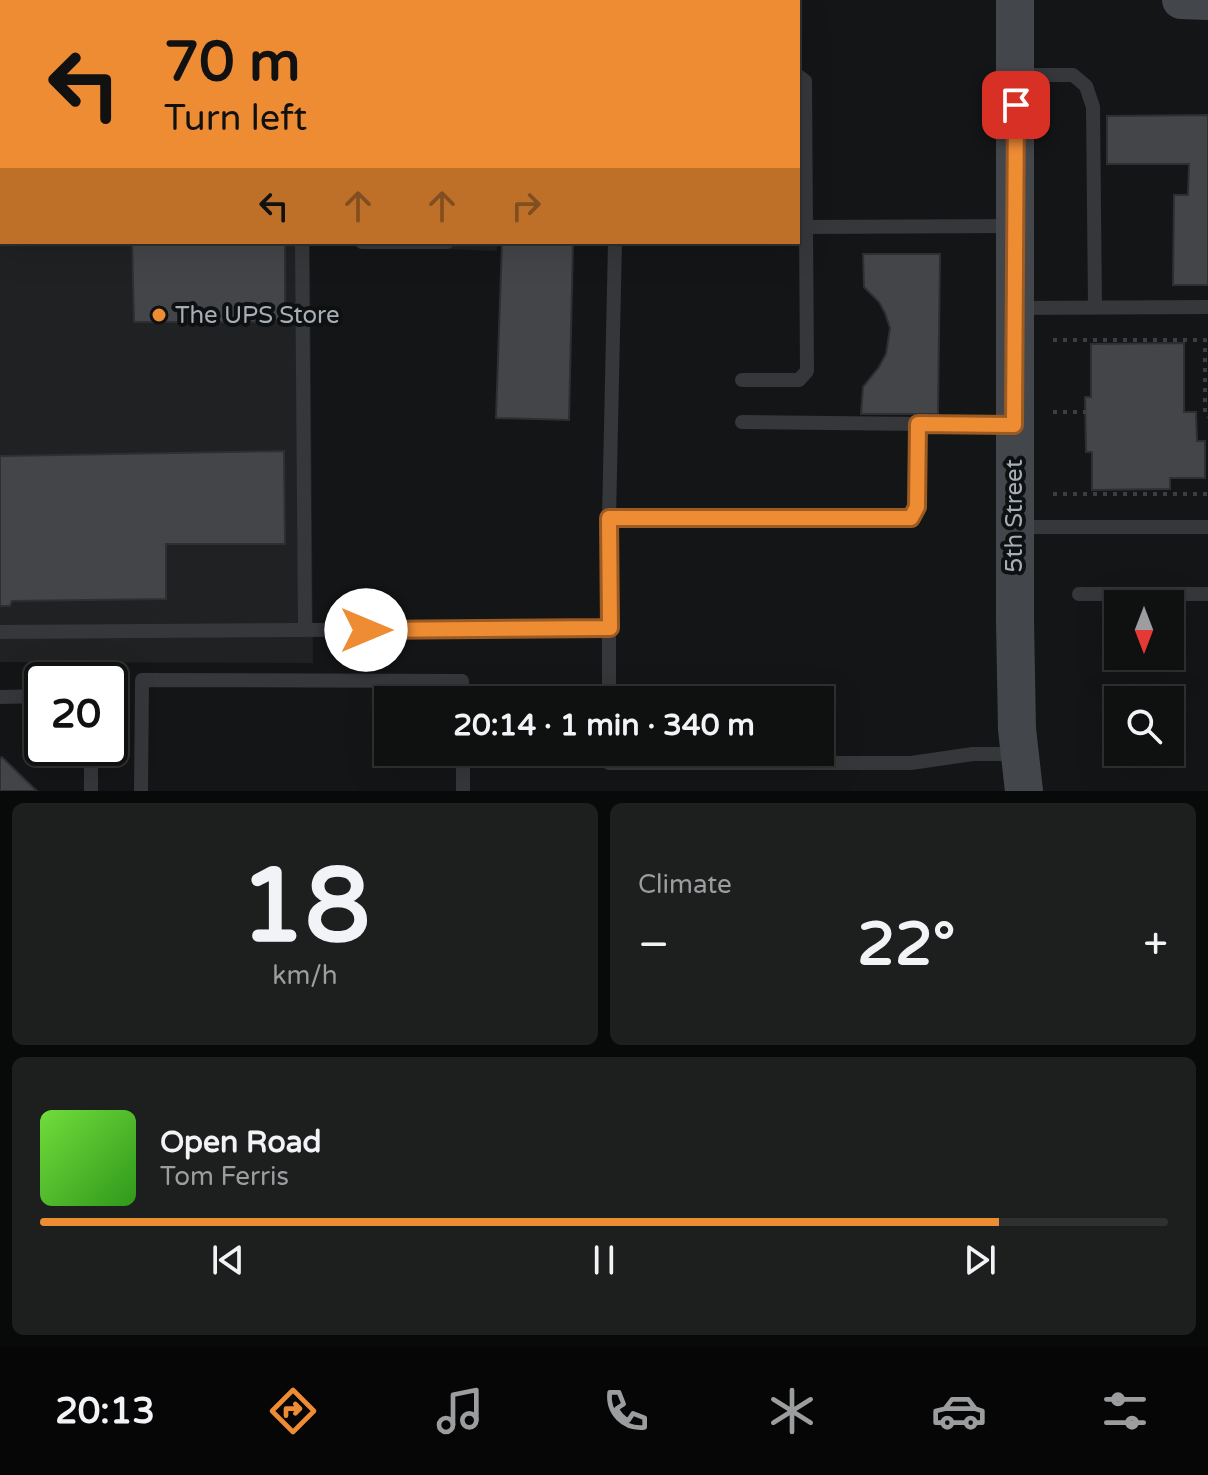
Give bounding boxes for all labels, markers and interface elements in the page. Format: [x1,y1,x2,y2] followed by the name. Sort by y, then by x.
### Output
[164,29,300,96] text: 70 m
[32,32,136,136] icon: left
[982,71,1050,139] pin
[994,83,1038,127] icon: arrive
[164,97,307,140] text: Turn left
[252,184,296,228] icon: left
[336,184,380,228] icon: ahead
[420,184,464,228] icon: ahead
[504,184,548,228] icon: right
[175,301,340,330] place label: The UPS Store
[150,306,168,324] marker: The UPS Store
[1000,459,1029,573] street label: 5th Street
[324,588,408,672] position arrow
[1104,590,1184,670] north arrow
[1104,590,1184,766] map controls
[24,662,128,766] speed limit sign: 20
[1104,686,1184,766] button: search
[453,707,755,744] text: 20:14 · 1 min · 340 m
[240,845,370,970] text: 18
[638,869,732,900] text: Climate
[857,909,955,981] text: 22°
[638,919,669,972] text: −
[1143,919,1168,972] text: +
[272,960,338,991] text: km/h
[160,1124,321,1161] text: Open Road
[160,1161,289,1192] text: Tom Ferris
[206,1238,250,1282] icon: previous
[582,1238,626,1282] icon: pause
[958,1238,1002,1282] icon: next
[265,1383,321,1439] icon: directions
[432,1383,488,1439] icon: music
[598,1383,654,1439] icon: phone
[764,1383,820,1439] icon: climate
[931,1383,987,1439] icon: car
[1097,1383,1153,1439] icon: filters
[55,1390,155,1433] text: 20:13

